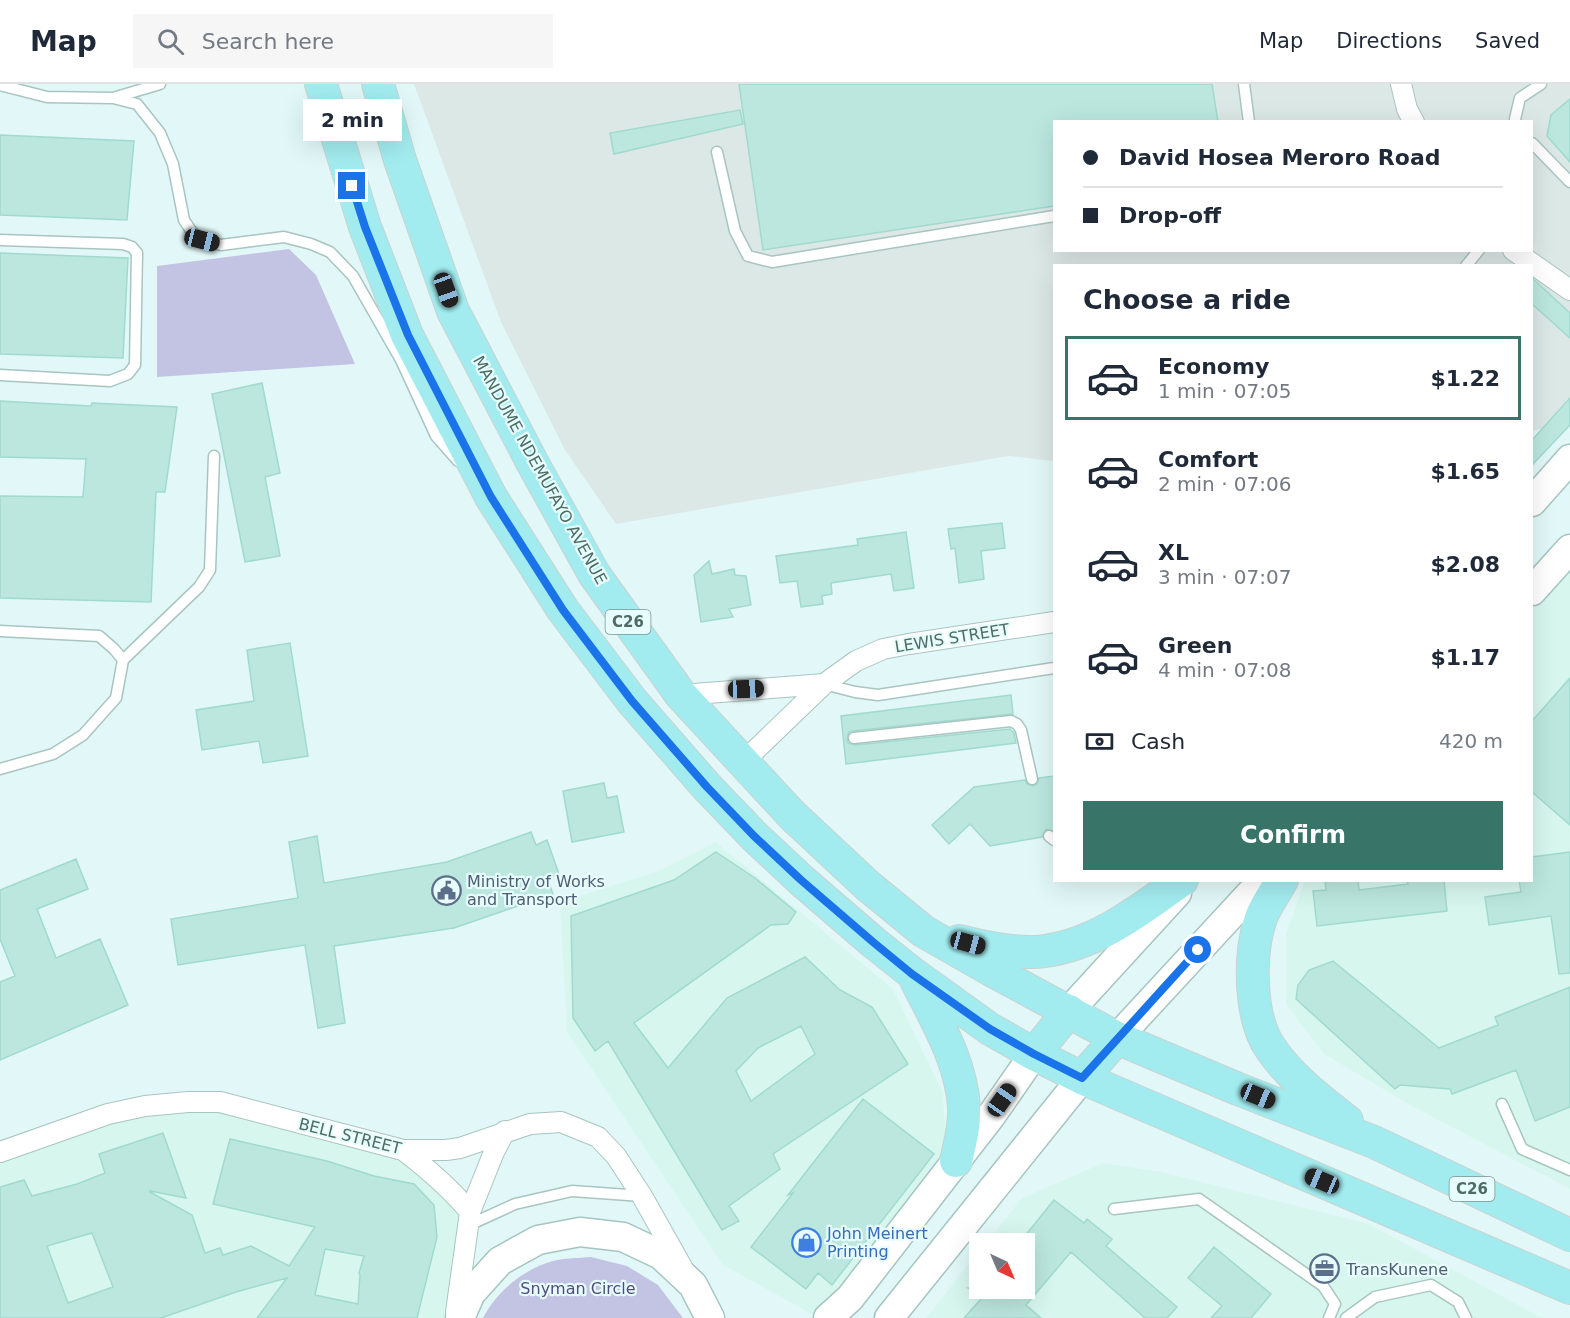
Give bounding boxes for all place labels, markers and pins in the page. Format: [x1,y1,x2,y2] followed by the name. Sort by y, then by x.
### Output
[467,872,605,909] place label: Ministry of Works and Transport
[430,874,462,906] public building icon: Ministry of Works and Transport
[826,1224,928,1261] place label: John Meinert Printing
[790,1226,822,1258] shop icon: John Meinert Printing
[1309,1253,1341,1285] office icon: TransKunene
[1345,1260,1448,1279] place label: TransKunene

